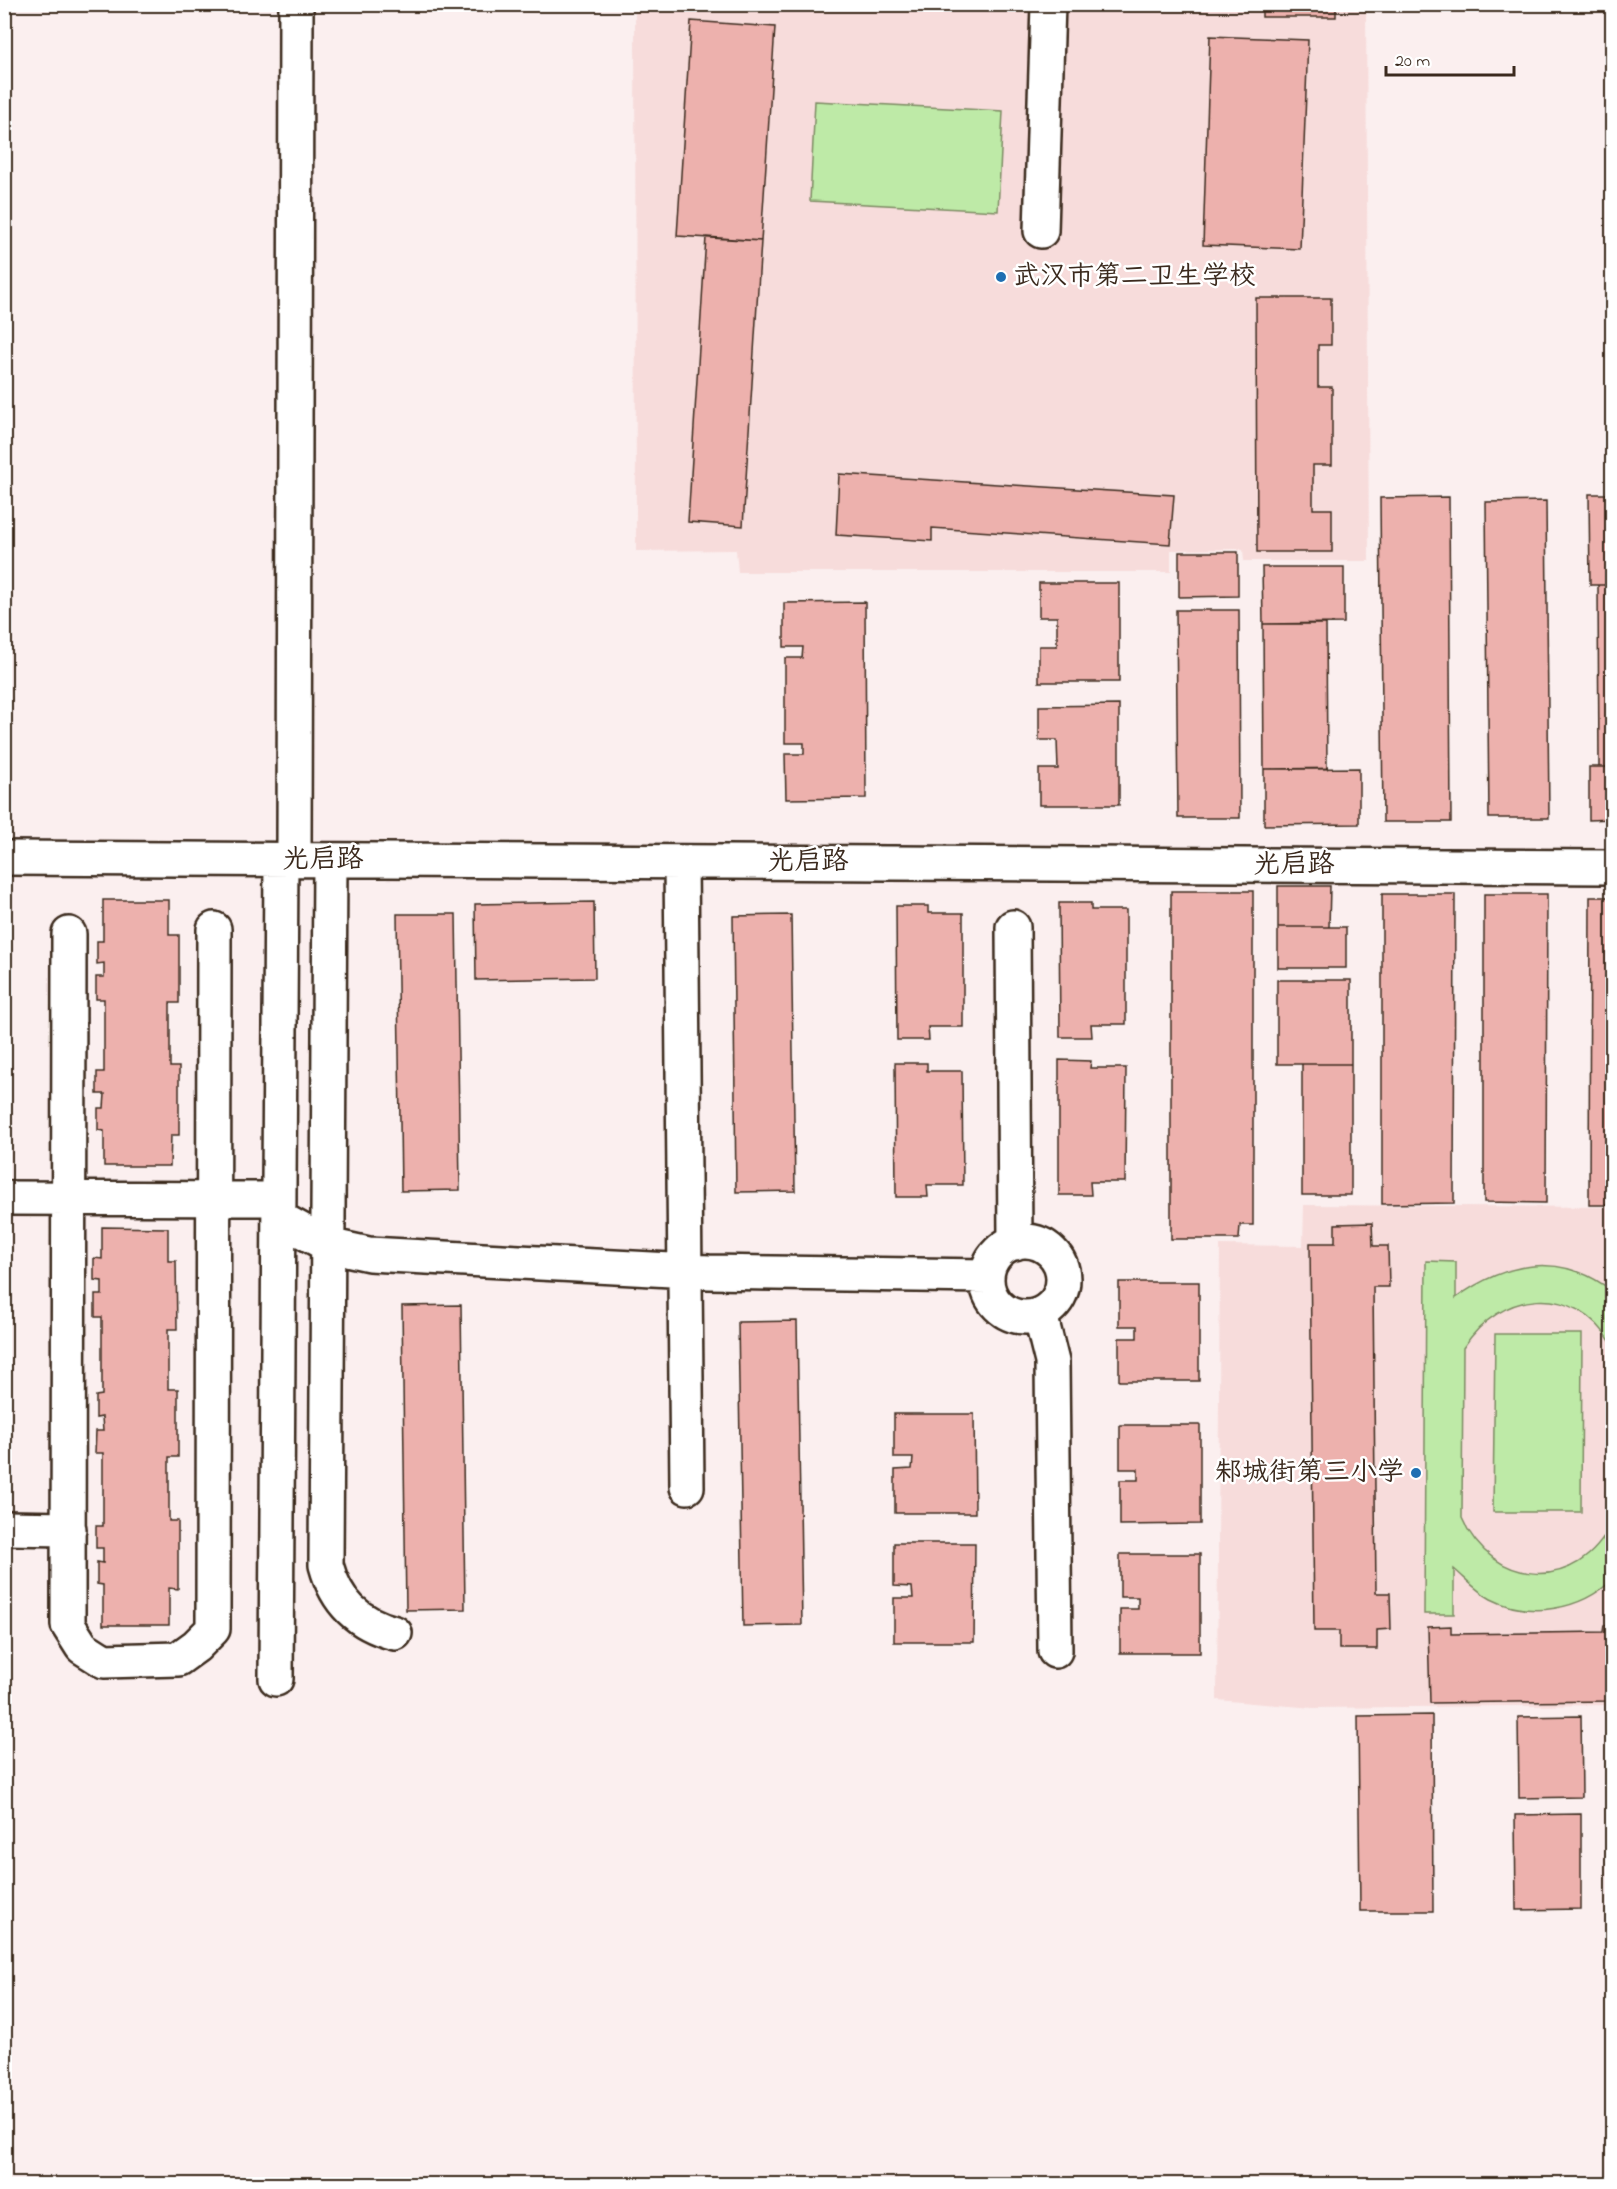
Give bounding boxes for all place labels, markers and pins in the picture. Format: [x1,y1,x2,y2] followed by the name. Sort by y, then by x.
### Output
[1013,258,1256,297] place label: 武汉市第二卫生学校
[994,270,1008,284] marker: 武汉市第二卫生学校
[1215,1454,1404,1493] place label: 邾城街第三小学
[1409,1466,1423,1480] marker: 邾城街第三小学

